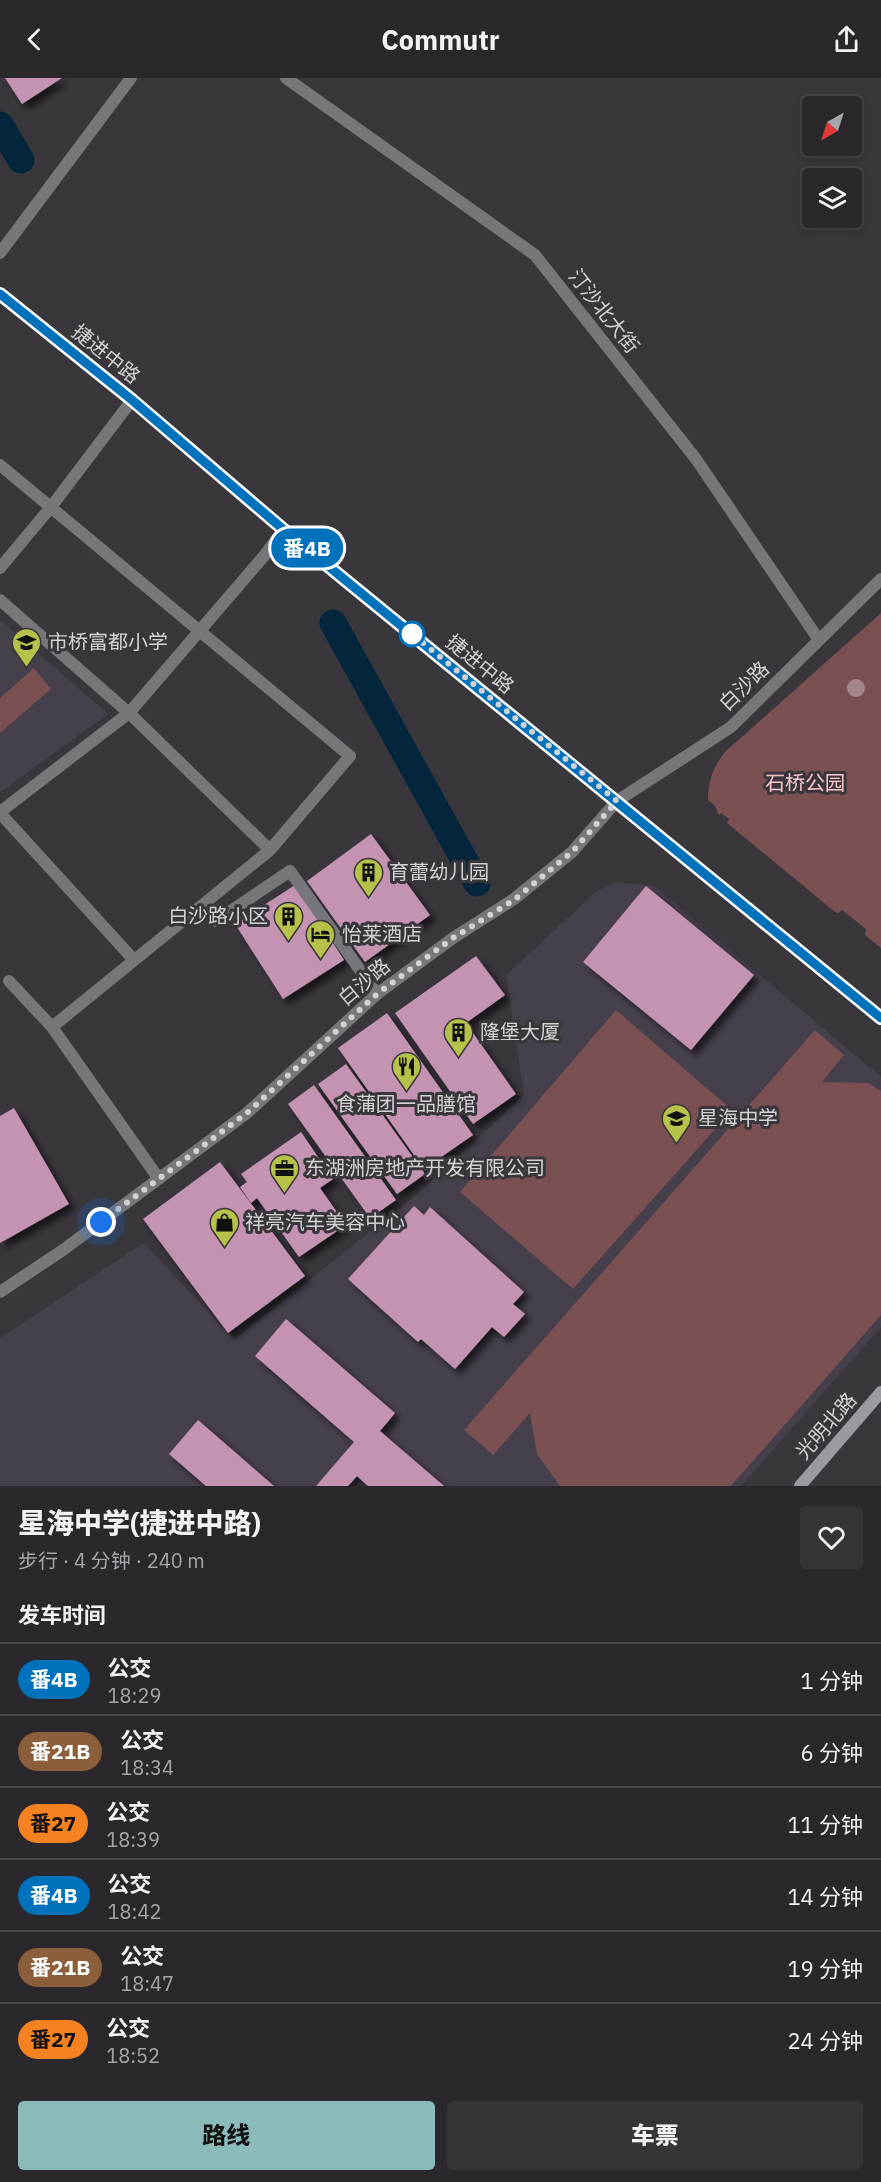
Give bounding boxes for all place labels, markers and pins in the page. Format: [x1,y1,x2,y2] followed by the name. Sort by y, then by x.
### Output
[399,621,425,647] unlabelled marker
[11,626,43,668] school or university icon: 市桥富都小学
[48,628,168,655] place label: 市桥富都小学
[352,856,384,898] building icon: 育蕾幼儿园
[389,858,489,885] place label: 育蕾幼儿园
[273,900,305,942] building icon: 白沙路小区
[168,902,268,929] place label: 白沙路小区
[305,918,337,960] hotel icon: 怡莱酒店
[342,920,422,947] place label: 怡莱酒店
[443,1016,475,1058] building icon: 隆堡大厦
[480,1018,560,1045] place label: 隆堡大厦
[390,1050,422,1092] restaurant icon: 食蒲团一品膳馆
[336,1090,476,1117] place label: 食蒲团一品膳馆
[661,1102,693,1144] school or university icon: 星海中学
[698,1104,778,1131] place label: 星海中学
[268,1152,300,1194] office icon: 东湖洲房地产开发有限公司
[305,1154,545,1181] place label: 东湖洲房地产开发有限公司
[208,1206,240,1248] shop icon: 祥亮汽车美容中心
[245,1208,405,1235] place label: 祥亮汽车美容中心

